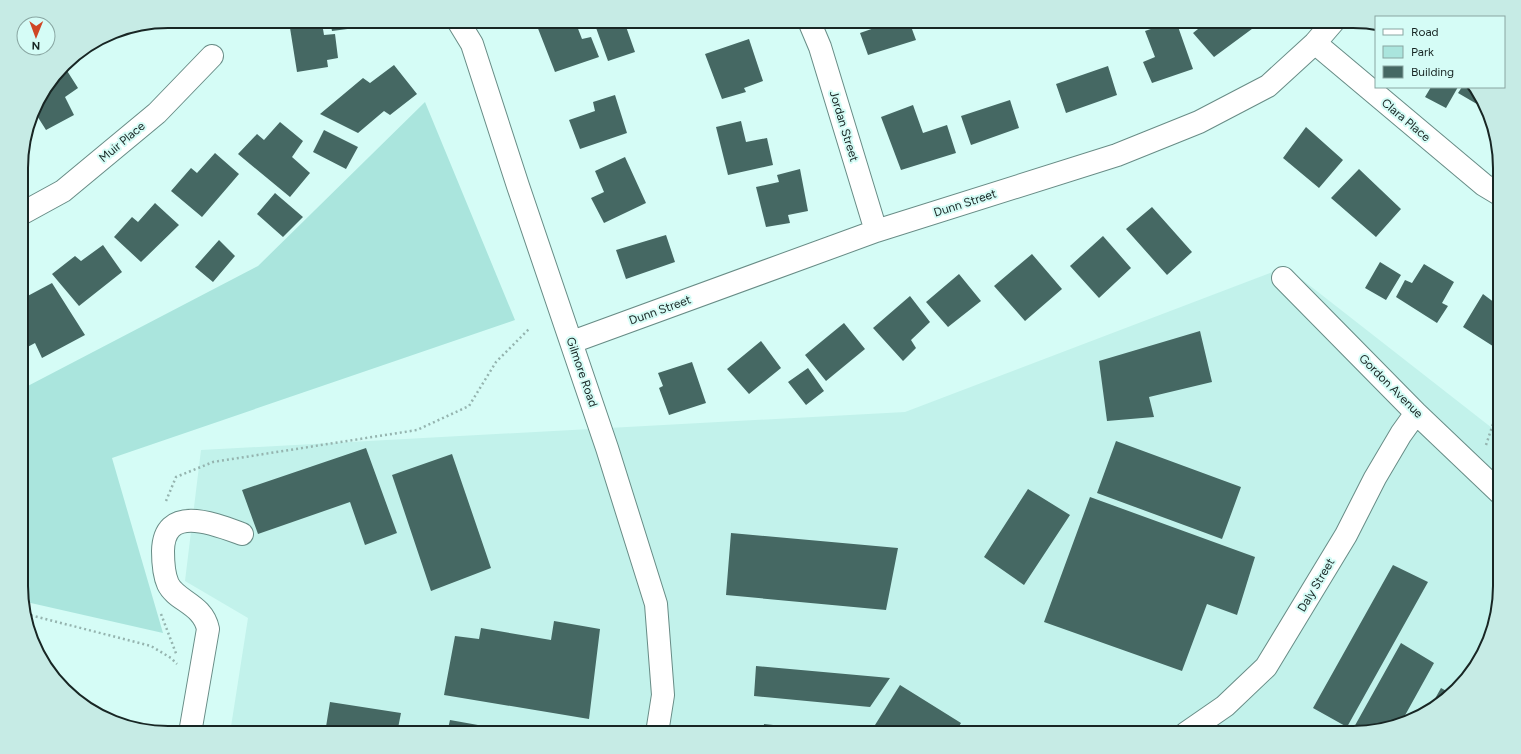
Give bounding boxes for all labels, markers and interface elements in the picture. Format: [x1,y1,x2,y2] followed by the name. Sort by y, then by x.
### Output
[16,16,56,56] north arrow
[1375,16,1505,88] legend
[1411,25,1439,39] text: Road
[31,39,40,52] text: N
[1411,45,1434,59] text: Park
[1411,65,1454,79] text: Building
[827,89,862,164] street label: Jordan Street
[1379,96,1434,145] street label: Clara Place
[96,119,148,165] street label: Muir Place
[932,186,998,220] street label: Dunn Street
[627,292,693,328] street label: Dunn Street
[564,335,600,409] street label: Gilmore Road
[1356,351,1426,421] street label: Gordon Avenue
[1295,555,1338,614] street label: Daly Street

